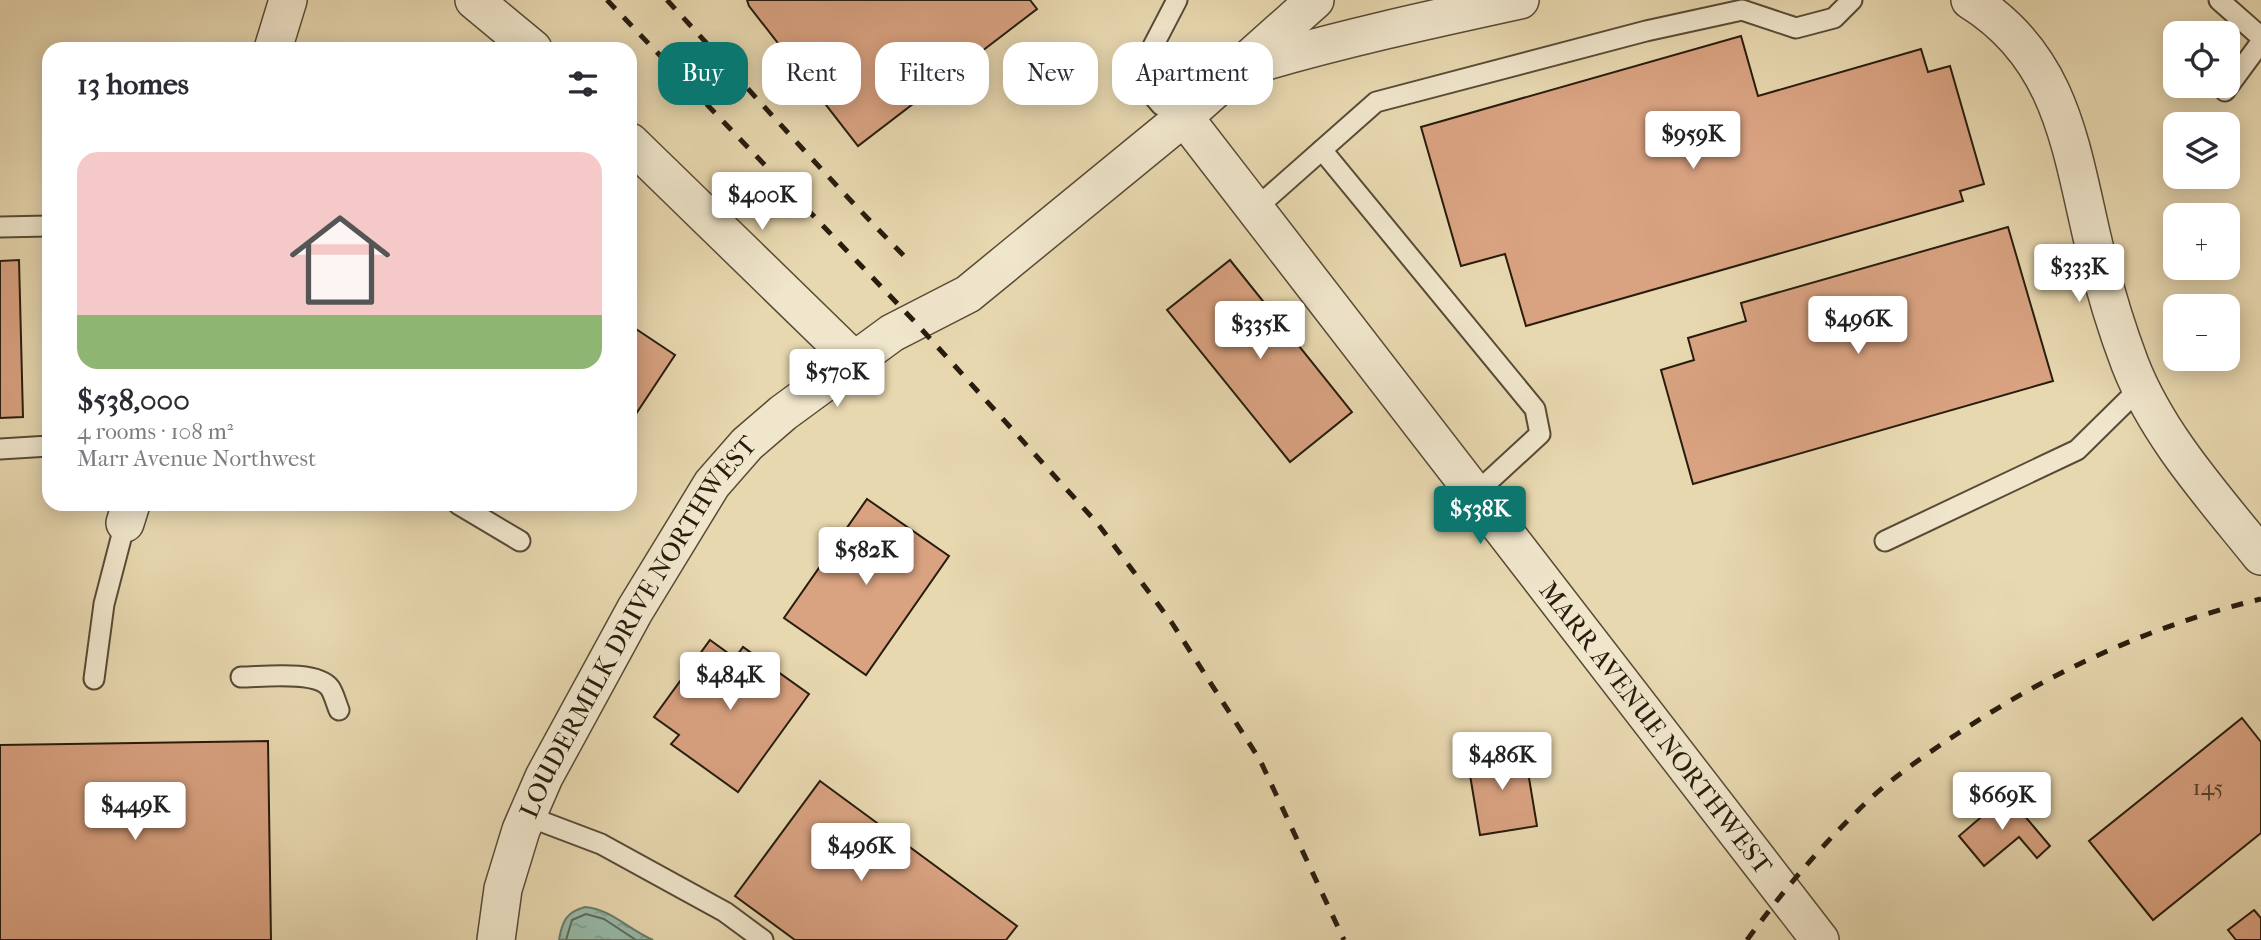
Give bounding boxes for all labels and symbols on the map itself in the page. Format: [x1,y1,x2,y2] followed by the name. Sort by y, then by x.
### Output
[1644,111,1742,171] pin: $959K
[713,173,811,232] pin: $400K
[2030,244,2128,304] pin: $333K
[1809,296,1907,356] pin: $496K
[1211,302,1309,361] pin: $335K
[788,350,886,409] pin: $570K
[513,429,763,822] street label: LOUDERMILK DRIVE NORTHWEST
[1431,486,1529,546] pin: $538K
[817,528,915,587] pin: $582K
[1533,575,1779,881] street label: MARR AVENUE NORTHWEST
[681,652,779,712] pin: $484K
[1453,732,1551,792] pin: $486K
[1953,772,2051,832] pin: $669K
[2192,774,2224,801] house number: 145
[86,782,184,842] pin: $449K
[812,824,910,883] pin: $496K

